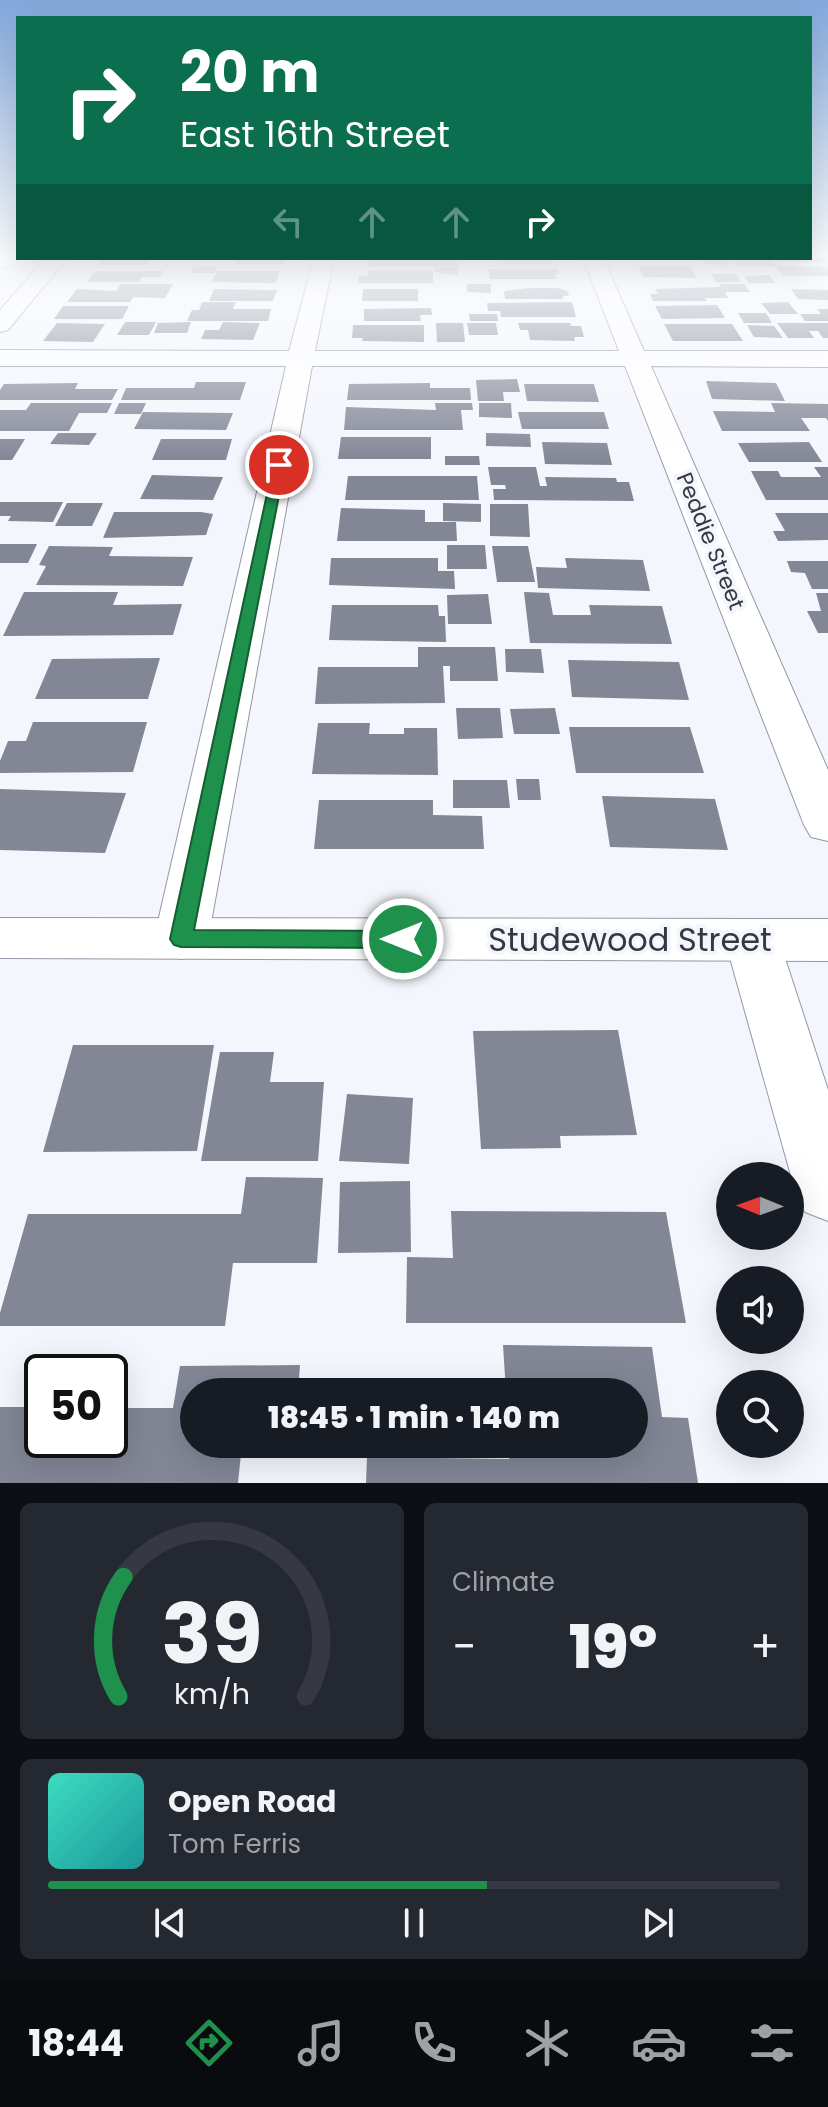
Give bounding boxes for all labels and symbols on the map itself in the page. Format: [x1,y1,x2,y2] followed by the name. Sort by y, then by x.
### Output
[245,431,313,499] pin
[669,468,752,614] street label: Peddie Street
[361,897,445,981] position arrow
[488,917,772,962] street label: Studewood Street
[716,1162,804,1250] north arrow
[24,1354,128,1458] speed limit sign: 50

